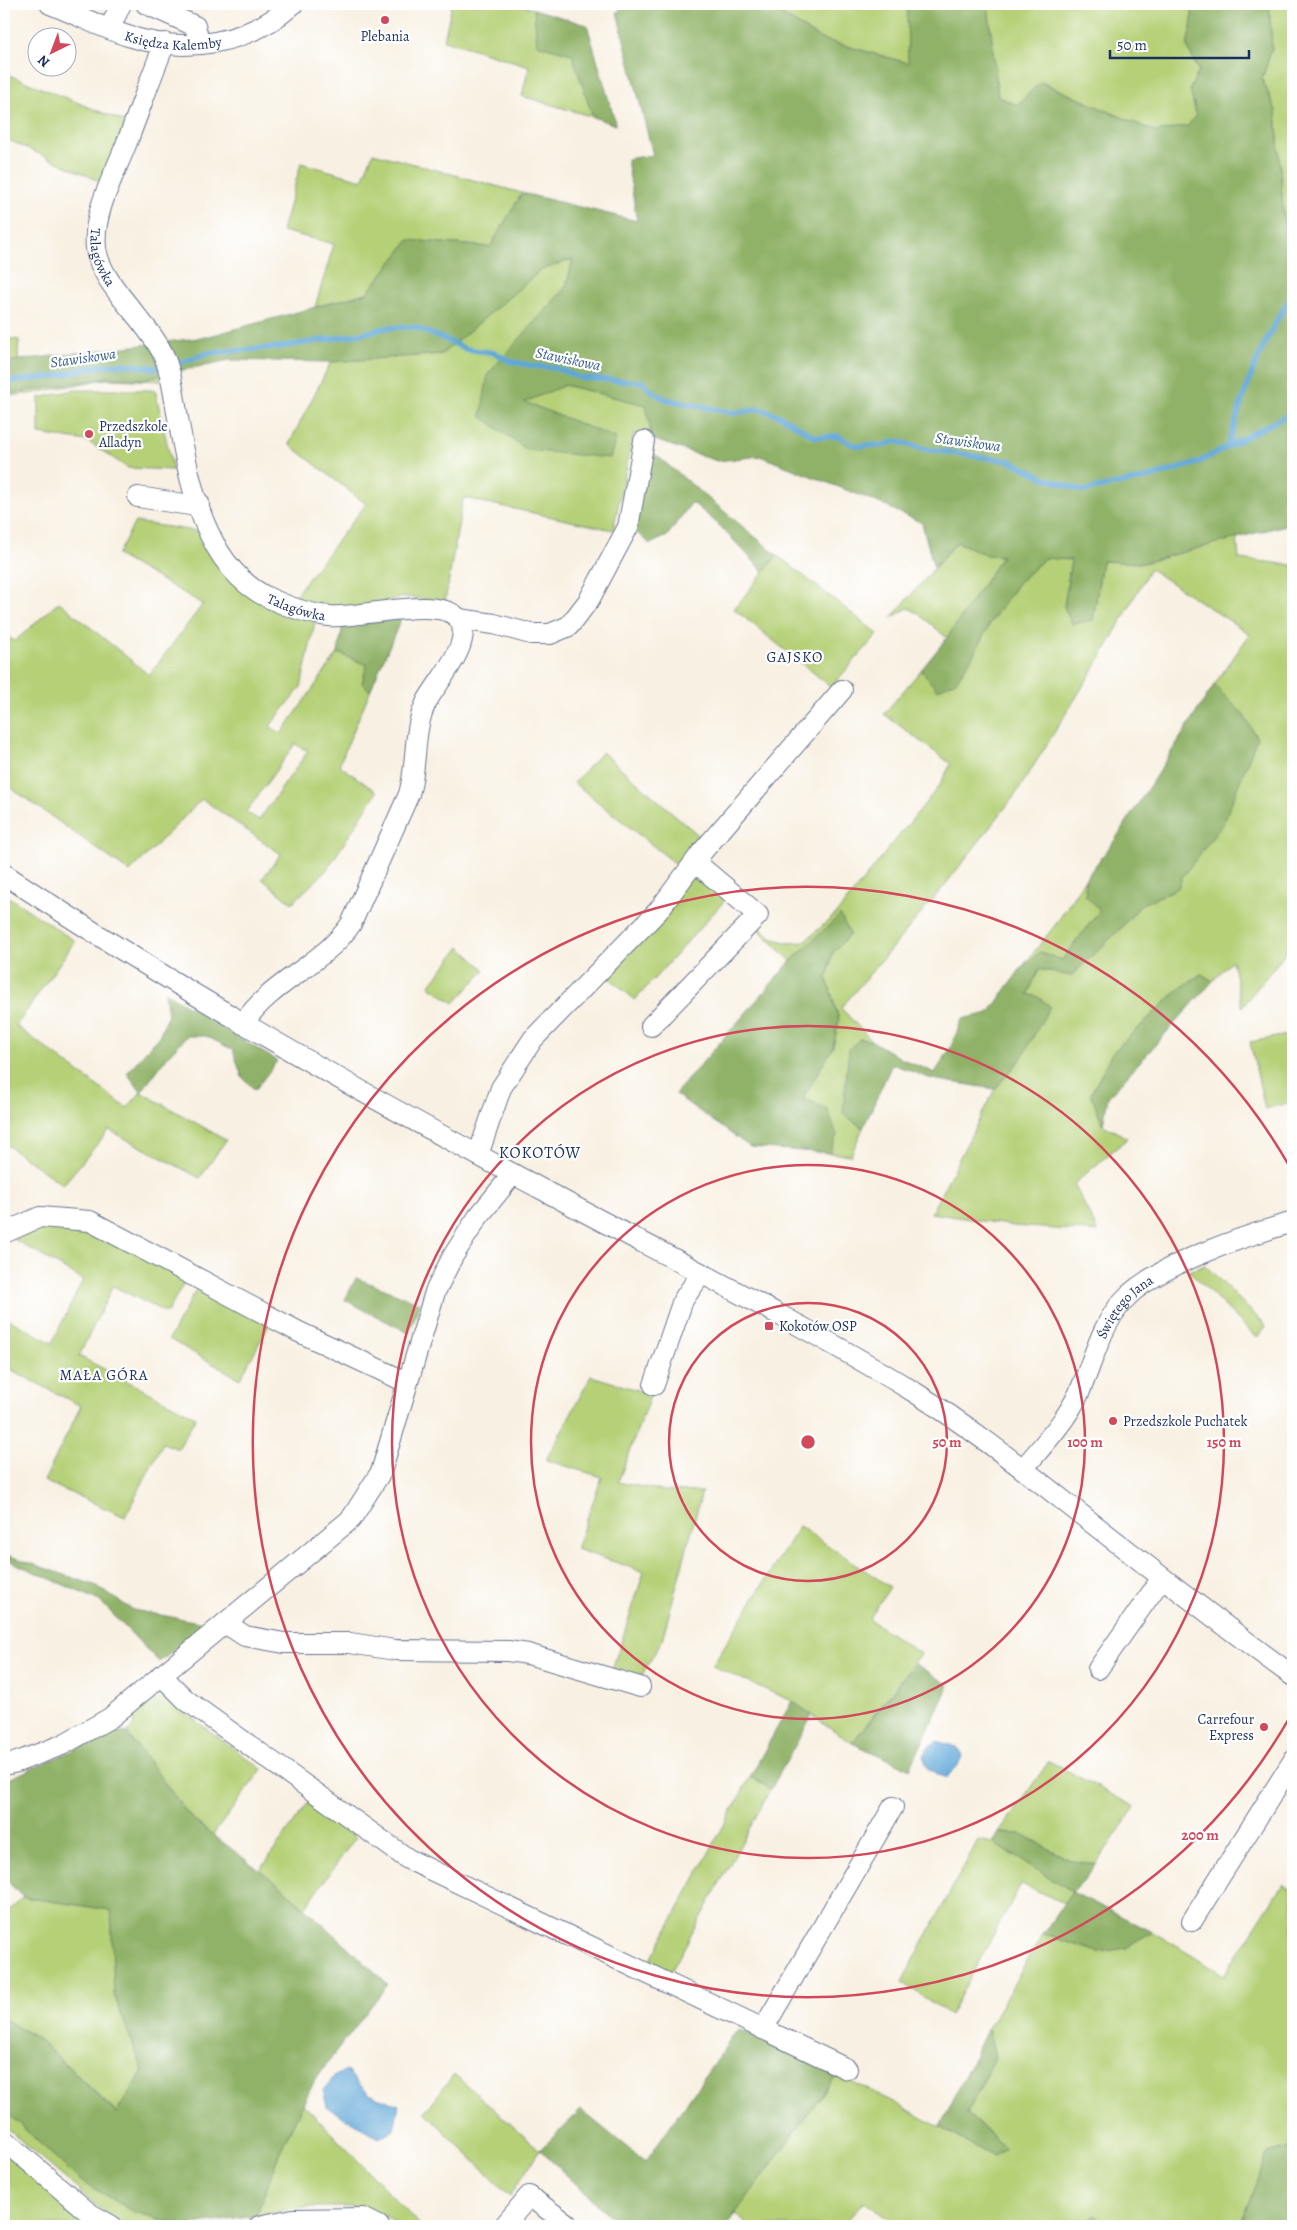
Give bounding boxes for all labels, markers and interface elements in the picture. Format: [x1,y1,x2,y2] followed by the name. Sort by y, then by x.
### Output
[379,14,391,26] marker: Plebania
[122,26,224,54] street label: Księdza Kalemby
[360,27,410,46] place label: Plebania
[28,28,78,78] north arrow
[1110,28,1248,60] scale bar
[1117,35,1147,55] text: 50 m
[33,51,54,72] text: N
[86,227,120,290] street label: Talagówka
[534,342,602,376] water label: Stawiskowa
[49,344,117,372] water label: Stawiskowa
[98,417,168,452] place label: Przedszkole Alladyn
[83,428,95,440] marker: Przedszkole Alladyn
[934,428,1002,456] water label: Stawiskowa
[264,589,327,625] street label: Talagówka
[766,647,824,667] district label: GAJSKO
[499,1142,581,1164] district label: KOKOTÓW
[1092,1270,1157,1342] street label: Świętego Jana
[779,1317,857,1336] place label: Kokotów OSP
[763,1320,775,1332] marker: Kokotów OSP
[59,1365,149,1385] district label: MAŁA GÓRA
[1123,1412,1247,1431] place label: Przedszkole Puchatek
[1107,1415,1119,1427] marker: Przedszkole Puchatek
[932,1432,962,1452] text: 50 m
[1067,1432,1103,1452] text: 100 m
[1207,1432,1242,1452] text: 150 m
[799,1433,817,1451] centre of rings
[1198,1710,1255,1745] place label: Carrefour Express
[1258,1721,1270,1733] marker: Carrefour Express
[1181,1825,1219,1845] text: 200 m

